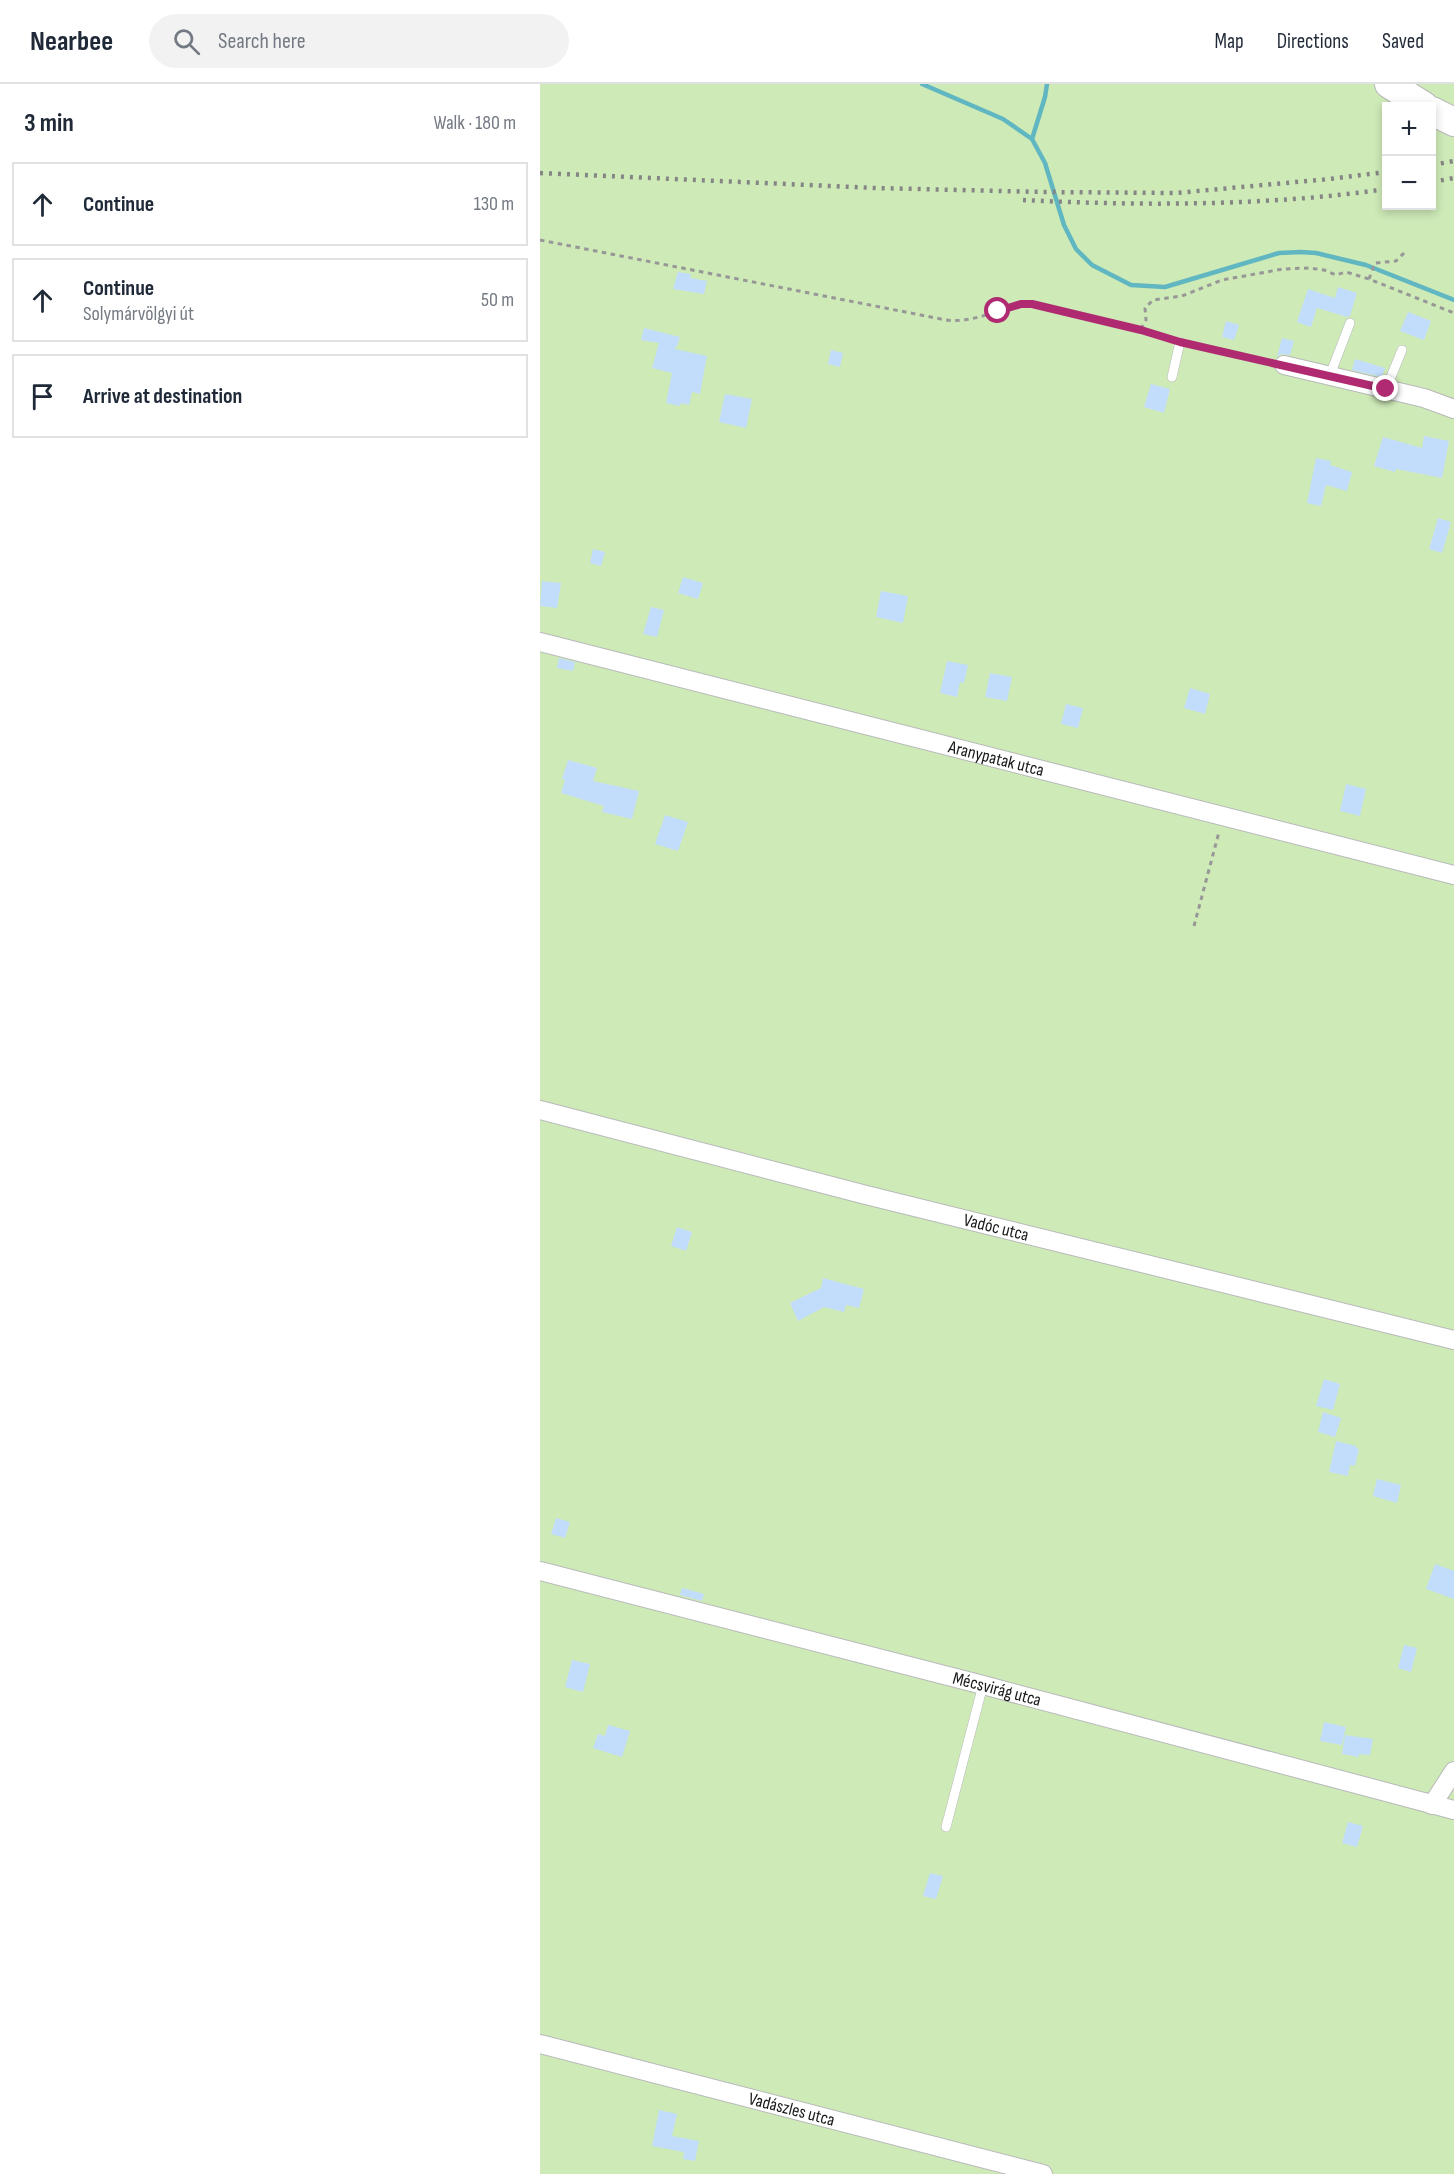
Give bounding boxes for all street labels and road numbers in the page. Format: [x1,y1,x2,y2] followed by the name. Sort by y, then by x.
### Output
[945,736,1046,781] street label: Aranypatak utca
[961,1209,1031,1245] street label: Vadóc utca
[951,1667,1044,1711] street label: Mécsvirág utca
[746,2088,837,2130] street label: Vadászles utca

